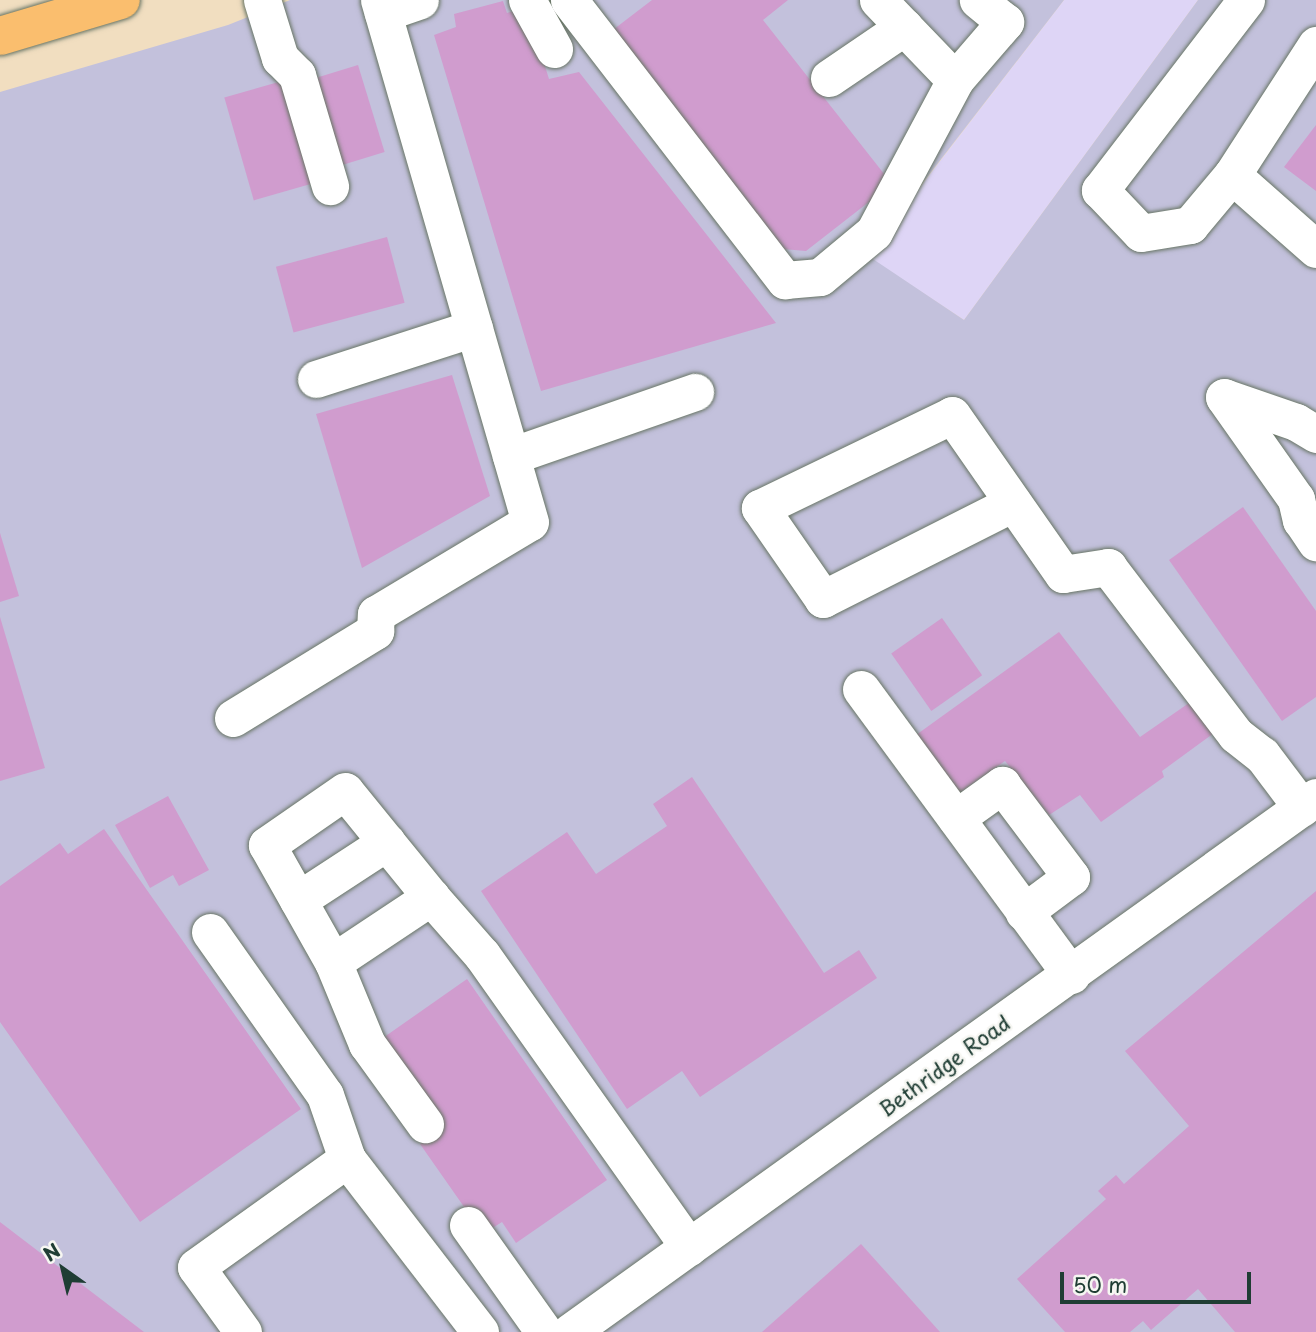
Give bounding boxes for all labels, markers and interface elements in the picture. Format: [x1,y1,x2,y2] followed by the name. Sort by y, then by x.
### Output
[874,1009,1014,1121] street label: Bethridge Road
[28,1234,98,1304] north arrow
[37,1236,65,1267] text: N
[1064,1258,1255,1302] scale bar
[1073,1268,1127,1300] text: 50 m

